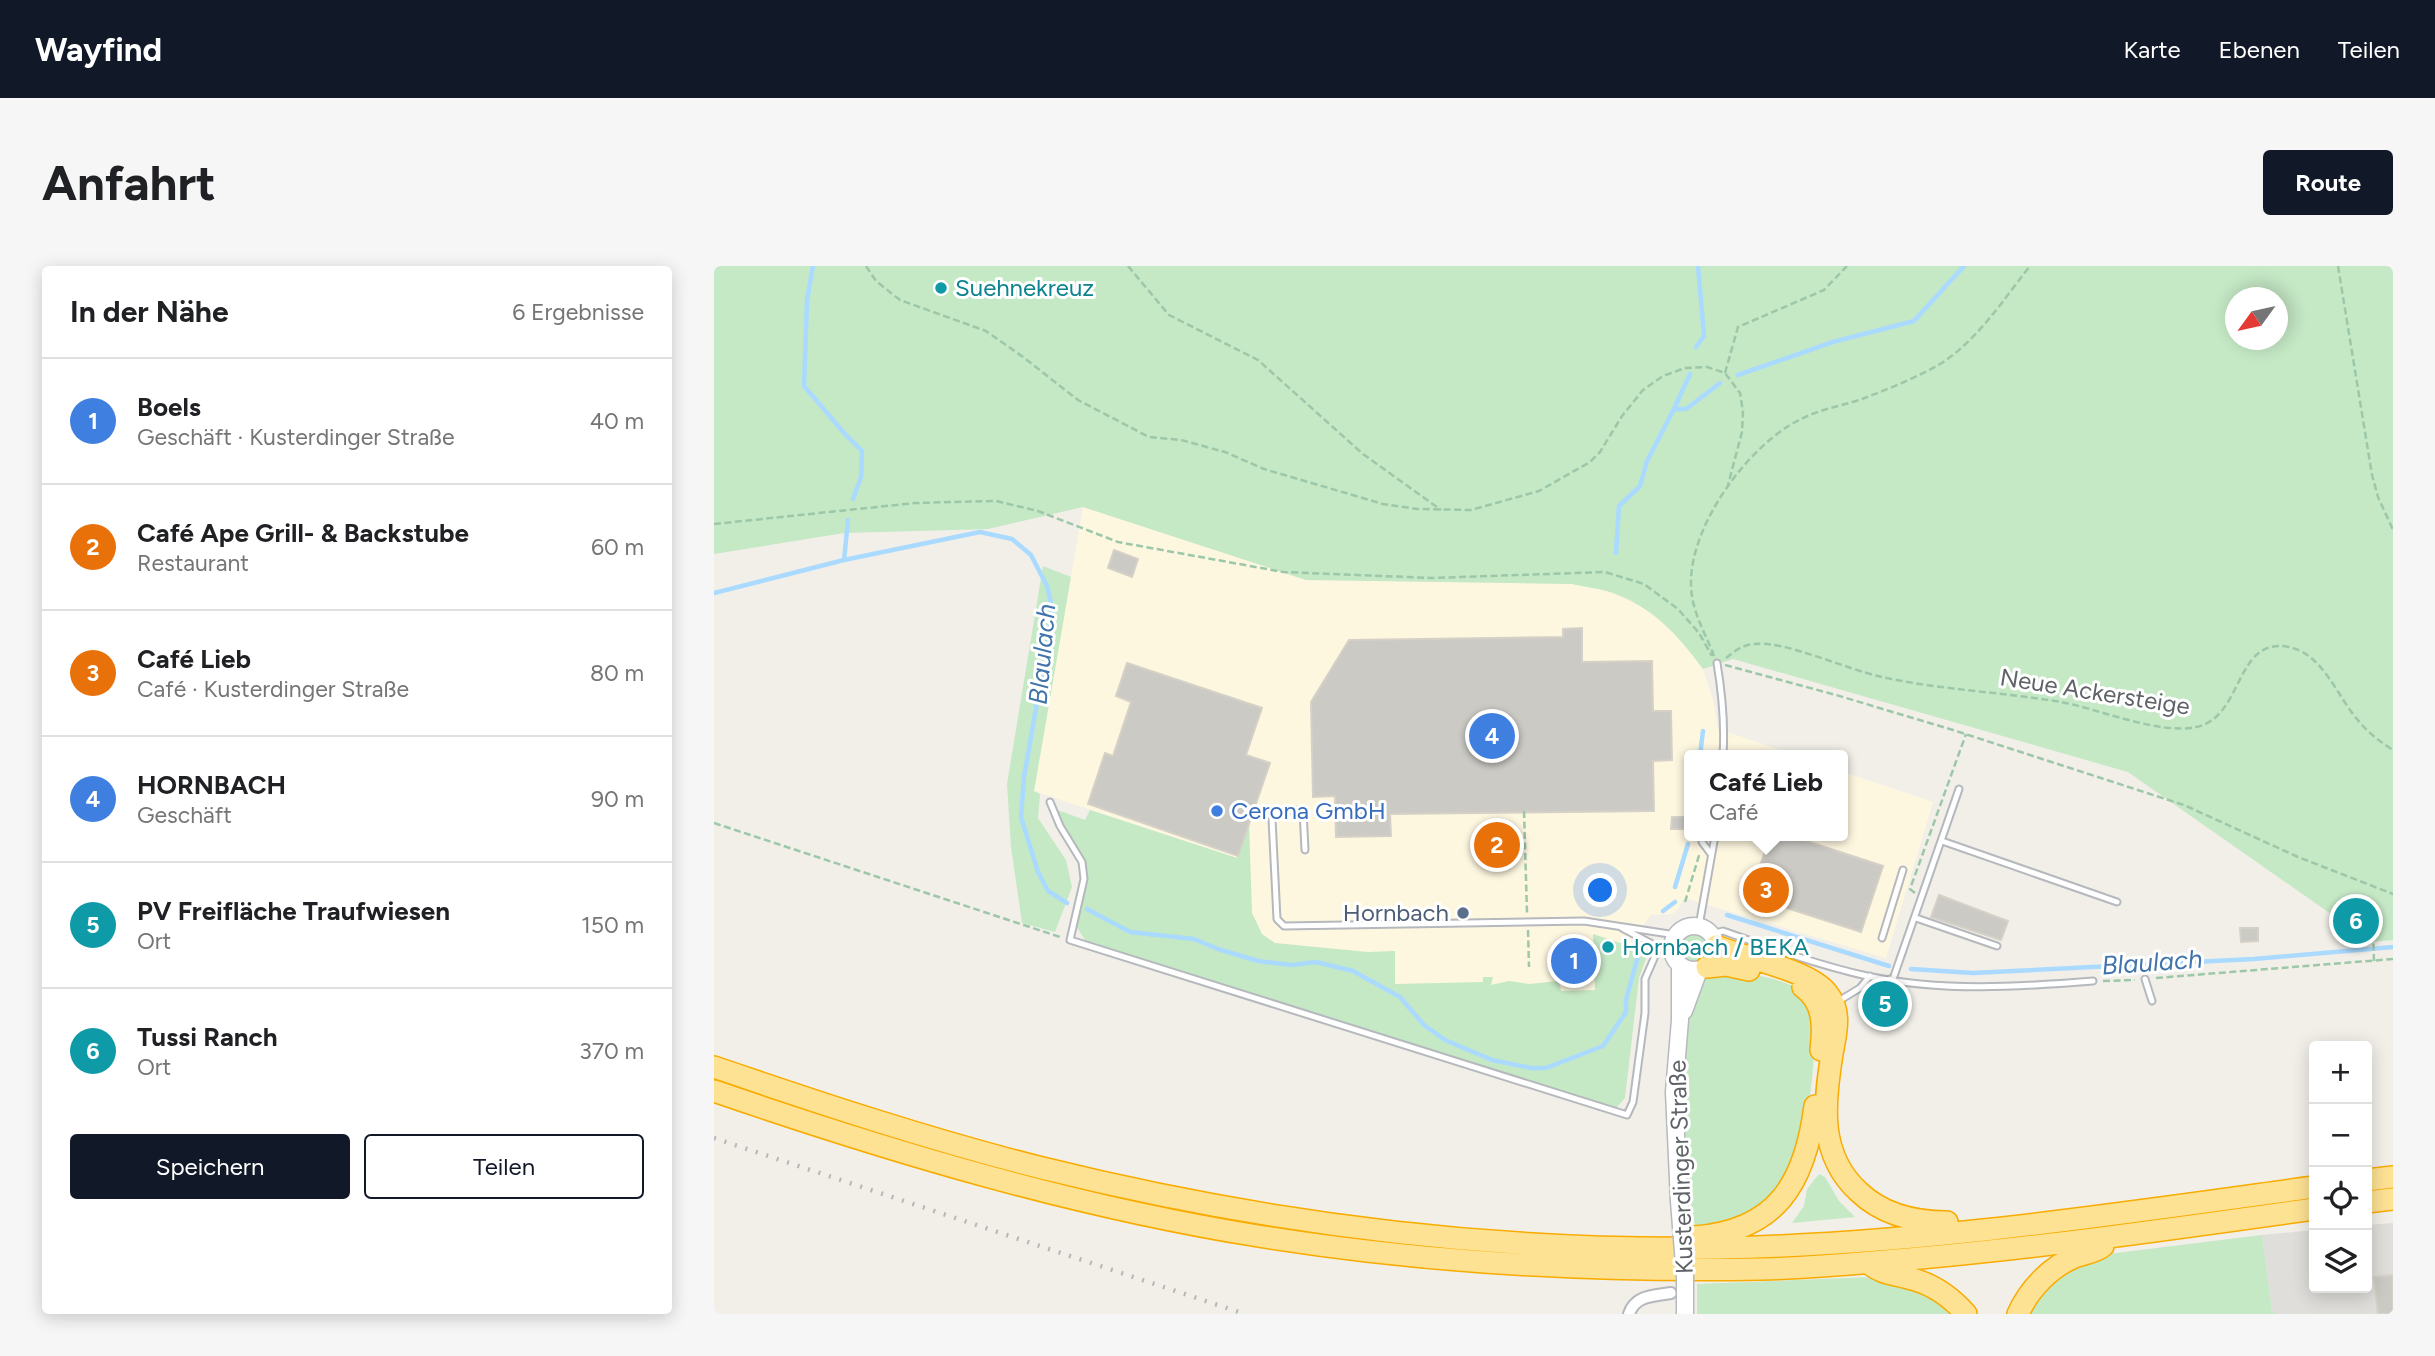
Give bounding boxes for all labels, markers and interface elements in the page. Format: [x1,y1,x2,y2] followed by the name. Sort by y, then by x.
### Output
[35,30,162,69] text: Wayfind
[2124,35,2181,64] text: Karte
[2219,35,2300,64] text: Ebenen
[2338,35,2400,64] text: Teilen
[2263,150,2393,215] button: Route
[42,153,216,212] text: Anfahrt
[955,273,1094,302] place label: Suehnekreuz
[933,280,949,296] marker: Suehnekreuz
[2225,287,2288,350] north arrow
[70,293,229,330] text: In der Nähe
[512,298,644,326] text: 6 Ergebnisse
[137,391,201,423] text: Boels
[88,407,98,435] text: 1
[590,407,644,435] text: 40 m
[137,423,455,451] text: Geschäft · Kusterdinger Straße
[137,517,469,549] text: Café Ape Grill- & Backstube
[86,533,100,561] text: 2
[591,533,644,561] text: 60 m
[137,549,249,577] text: Restaurant
[1022,602,1062,706] water label: Blaulach
[137,643,251,675] text: Café Lieb
[87,659,99,687] text: 3
[590,659,644,687] text: 80 m
[1998,662,2192,721] street label: Neue Ackersteige
[137,675,409,703] text: Café · Kusterdinger Straße
[1469,710,1515,762] pin: 4
[1684,750,1848,841] popup
[1709,766,1823,798] text: Café Lieb
[137,769,286,801] text: HORNBACH
[86,785,100,813] text: 4
[591,785,644,813] text: 90 m
[1231,796,1386,825] place label: Cerona GmbH
[1709,798,1758,826] text: Café
[137,801,232,829] text: Geschäft
[1209,803,1225,819] marker: Cerona GmbH
[1474,819,1520,871] pin: 2
[1743,864,1789,916] pin: 3
[1583,873,1617,907] your location
[137,895,450,927] text: PV Freifläche Traufwiesen
[2333,895,2379,947] pin: 6
[1343,898,1449,927] place label: Hornbach
[1455,905,1471,921] marker: Hornbach
[86,911,100,939] text: 5
[581,911,644,939] text: 150 m
[137,927,171,955] text: Ort
[1622,932,1810,961] place label: Hornbach / BEKA
[1551,935,1597,987] pin: 1
[1600,939,1616,955] marker: Hornbach / BEKA
[2100,943,2204,981] water label: Blaulach
[1862,978,1908,1030] pin: 5
[137,1021,278,1053] text: Tussi Ranch
[86,1037,100,1065] text: 6
[579,1037,644,1065] text: 370 m
[2309,1041,2372,1293] map controls
[2309,1041,2372,1104] button: +
[137,1053,171,1081] text: Ort
[1662,1059,1699,1275] street label: Kusterdinger Straße
[2309,1104,2372,1167] button: −
[70,1134,350,1199] button: Speichern
[364,1134,644,1199] button: Teilen
[2309,1167,2372,1230] button: locate
[2309,1230,2372,1293] button: layers

